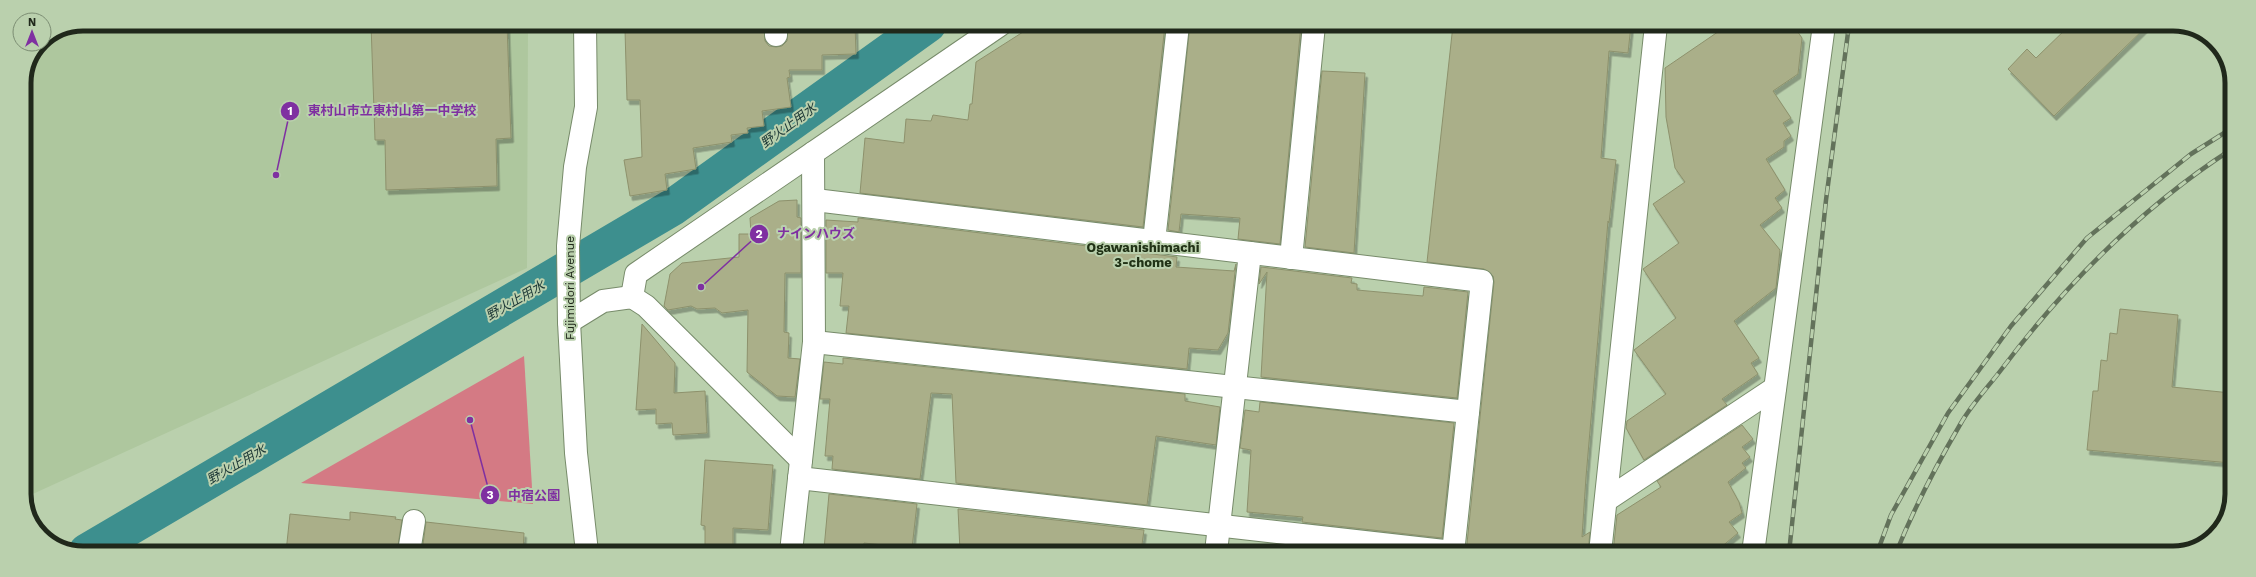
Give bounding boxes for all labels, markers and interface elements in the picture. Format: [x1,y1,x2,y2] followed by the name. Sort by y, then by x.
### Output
[12,12,52,52] north arrow
[28,16,36,29] text: N
[280,98,485,123] callout: 東村山市立東村山第一中学校
[758,99,821,151] water label: 野火止用水
[307,103,477,118] text: 東村山市立東村山第一中学校
[287,104,293,118] text: 1
[749,221,863,246] callout: ナインハウズ
[777,226,855,241] text: ナインハウズ
[755,227,763,241] text: 2
[563,236,577,340] street label: Fujimidori Avenue
[1087,240,1200,270] district label: Ogawanishimachi 3-chome
[483,277,549,323] water label: 野火止用水
[204,441,270,487] water label: 野火止用水
[480,482,568,507] callout: 中宿公園
[486,488,494,502] text: 3
[508,488,560,503] text: 中宿公園

